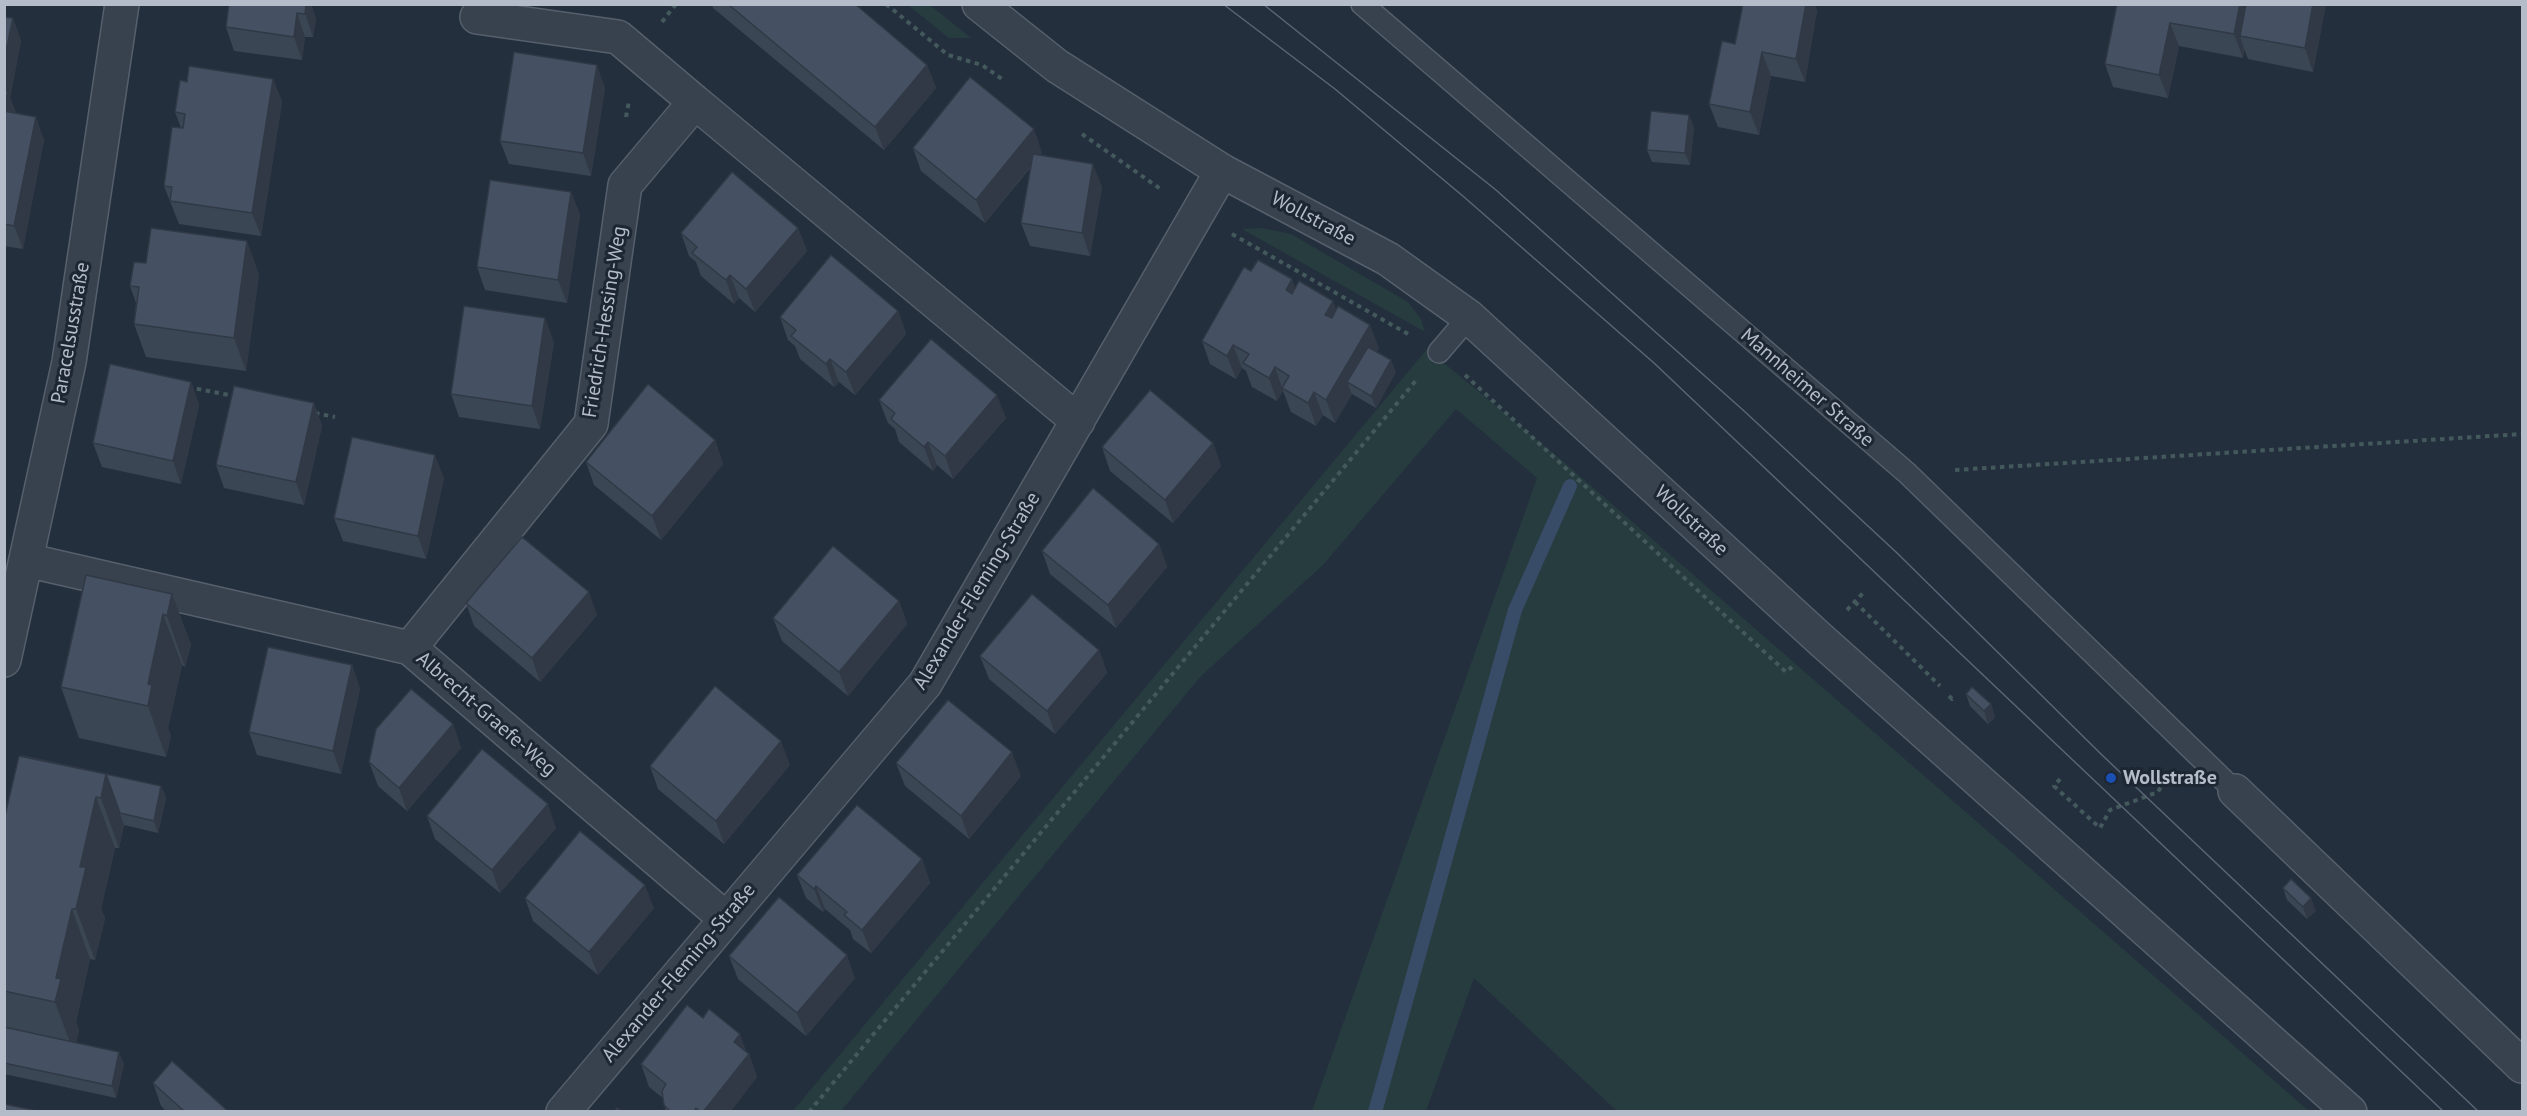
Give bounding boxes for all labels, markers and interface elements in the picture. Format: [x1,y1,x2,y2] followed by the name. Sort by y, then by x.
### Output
[1267,187,1359,251] street label: Wollstraße
[578,224,632,420] street label: Friedrich-Hessing-Weg
[47,260,95,406] street label: Paracelsusstraße
[1735,324,1879,452] street label: Mannheimer Straße
[1649,481,1733,561] street label: Wollstraße
[908,488,1046,694] street label: Alexander-Fleming-Straße
[411,647,561,781] street label: Albrecht-Graefe-Weg
[2123,766,2217,790] place label: Wollstraße
[2104,771,2118,785] marker: Wollstraße
[597,879,761,1067] street label: Alexander-Fleming-Straße

